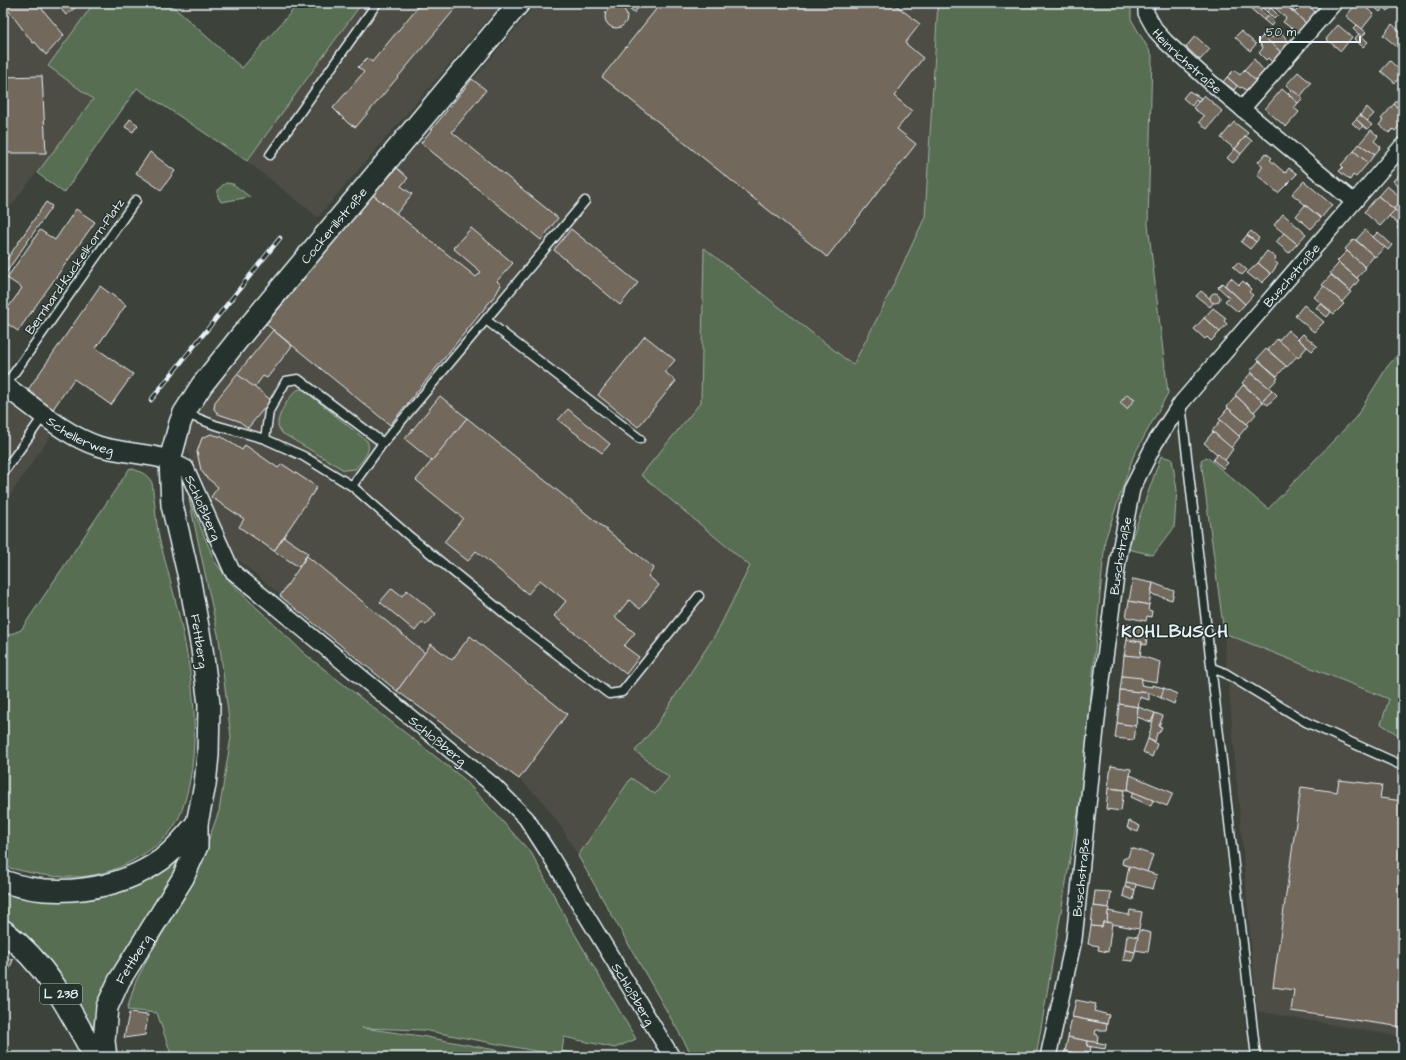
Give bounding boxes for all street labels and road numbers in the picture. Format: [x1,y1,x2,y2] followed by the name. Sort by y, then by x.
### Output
[1148,25,1226,98] street label: Heinrichstraße
[297,184,372,268] street label: Cockerillstraße
[21,194,129,338] street label: Bernhard-Kuckelkorn-Platz
[1259,240,1325,311] street label: Buschstraße
[43,412,115,461] street label: Schellerweg
[180,472,225,544] street label: Schloßberg
[1106,515,1136,596] street label: Buschstraße
[185,613,212,670] street label: Fettberg
[405,712,470,771] street label: Schloßberg
[1068,837,1095,917] street label: Buschstraße
[112,931,157,987] street label: Fettberg
[607,960,659,1030] street label: Schloßberg
[40,984,82,1004] road number: L 238

